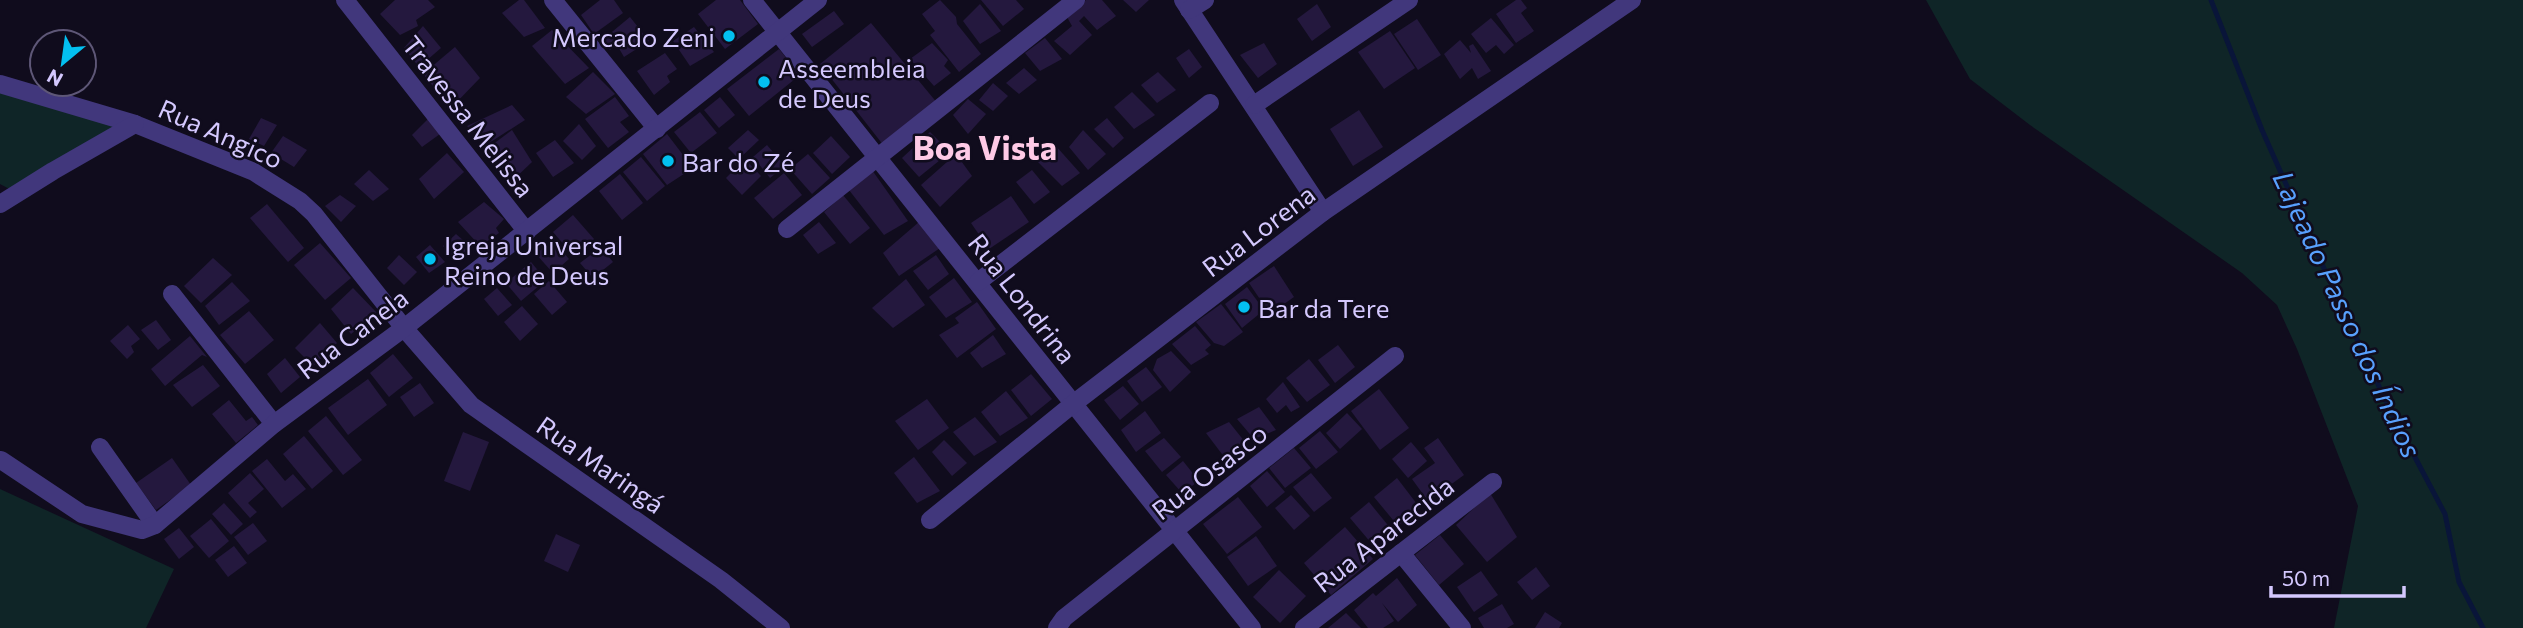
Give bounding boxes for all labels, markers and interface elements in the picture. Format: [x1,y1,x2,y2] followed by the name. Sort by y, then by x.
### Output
[552,21,715,52] place label: Mercado Zeni
[28,28,98,98] north arrow
[721,28,737,44] marker: Mercado Zeni
[397,29,541,203] street label: Travessa Melissa
[778,52,926,113] place label: Asseembleia de Deus
[43,65,66,92] text: N
[756,74,772,90] marker: Asseembleia de Deus
[154,92,288,174] street label: Rua Angico
[913,126,1057,167] district label: Boa Vista
[682,146,794,177] place label: Bar do Zé
[660,153,676,169] marker: Bar do Zé
[2267,165,2429,463] water label: Lajeado Passo dos Índios
[1196,178,1320,282] street label: Rua Lorena
[963,227,1083,369] street label: Rua Londrina
[444,229,623,290] place label: Igreja Universal Reino de Deus
[422,251,438,267] marker: Igreja Universal Reino de Deus
[291,281,413,385] street label: Rua Canela
[1258,292,1389,323] place label: Bar da Tere
[1236,299,1252,315] marker: Bar da Tere
[532,409,670,519] street label: Rua Maringá
[1145,417,1273,525] street label: Rua Osasco
[1307,470,1459,598] street label: Rua Aparecida
[2271,554,2404,598] scale bar
[2282,565,2330,590] text: 50 m

